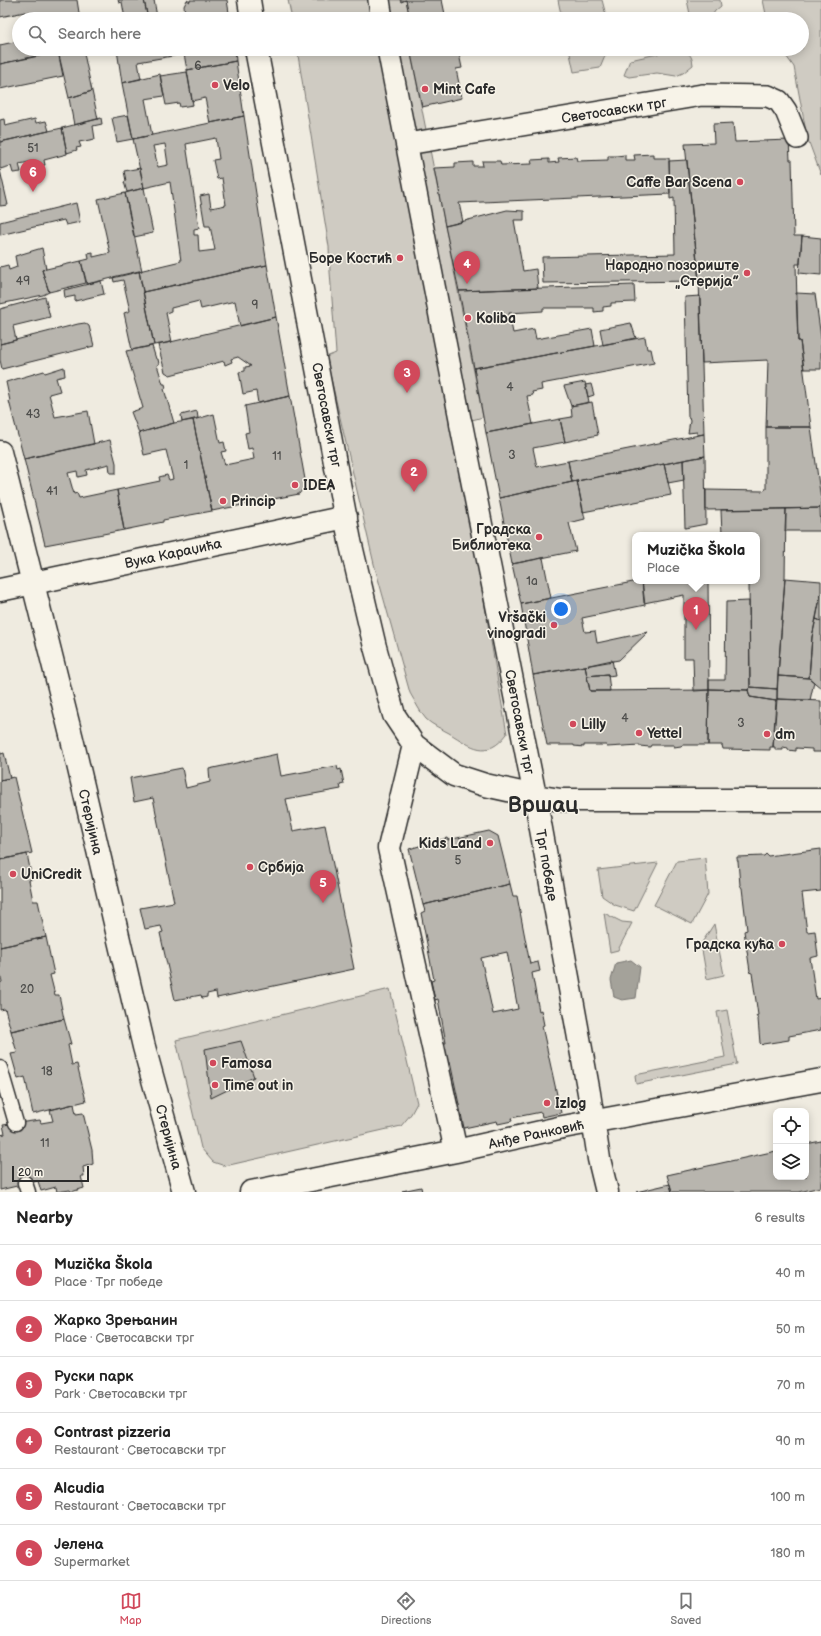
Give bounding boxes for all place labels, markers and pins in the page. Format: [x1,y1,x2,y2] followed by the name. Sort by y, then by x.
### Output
[223,77,250,94] place label: Velo
[210,80,220,90] marker: Velo
[433,81,496,98] place label: Mint Cafe
[420,84,430,94] marker: Mint Cafe
[20,159,46,192] pin: 6
[626,174,732,191] place label: Caffe Bar Scena
[735,177,745,187] marker: Caffe Bar Scena
[309,250,392,267] place label: Боре Костић
[454,251,480,284] pin: 4
[395,253,405,263] marker: Боре Костић
[605,257,739,290] place label: Народно позориште „Стерија”
[742,268,752,278] marker: Народно позориште „Стерија”
[476,310,516,327] place label: Koliba
[463,313,473,323] marker: Koliba
[394,360,420,393] pin: 3
[401,459,427,492] pin: 2
[303,477,336,494] place label: IDEA
[290,480,300,490] marker: IDEA
[231,493,276,510] place label: Princip
[218,496,228,506] marker: Princip
[452,521,532,554] place label: Градска Библиотека
[534,532,544,542] marker: Градска Библиотека
[683,597,709,630] pin: 1
[486,609,546,642] place label: Vršački vinogradi
[549,620,559,630] marker: Vršački vinogradi
[581,716,607,733] place label: Lilly
[568,719,578,729] marker: Lilly
[647,725,682,742] place label: Yettel
[775,726,795,743] place label: dm
[634,728,644,738] marker: Yettel
[762,729,772,739] marker: dm
[419,835,482,852] place label: Kids Land
[485,838,495,848] marker: Kids Land
[258,859,305,876] place label: Србија
[245,862,255,872] marker: Србија
[21,866,82,883] place label: UniCredit
[8,869,18,879] marker: UniCredit
[310,870,336,903] pin: 5
[685,936,775,953] place label: Градска кућа
[777,939,787,949] marker: Градска кућа
[221,1055,272,1072] place label: Famosa
[208,1058,218,1068] marker: Famosa
[223,1077,293,1094] place label: Time out in
[210,1080,220,1090] marker: Time out in
[555,1095,586,1112] place label: Izlog
[542,1098,552,1108] marker: Izlog

